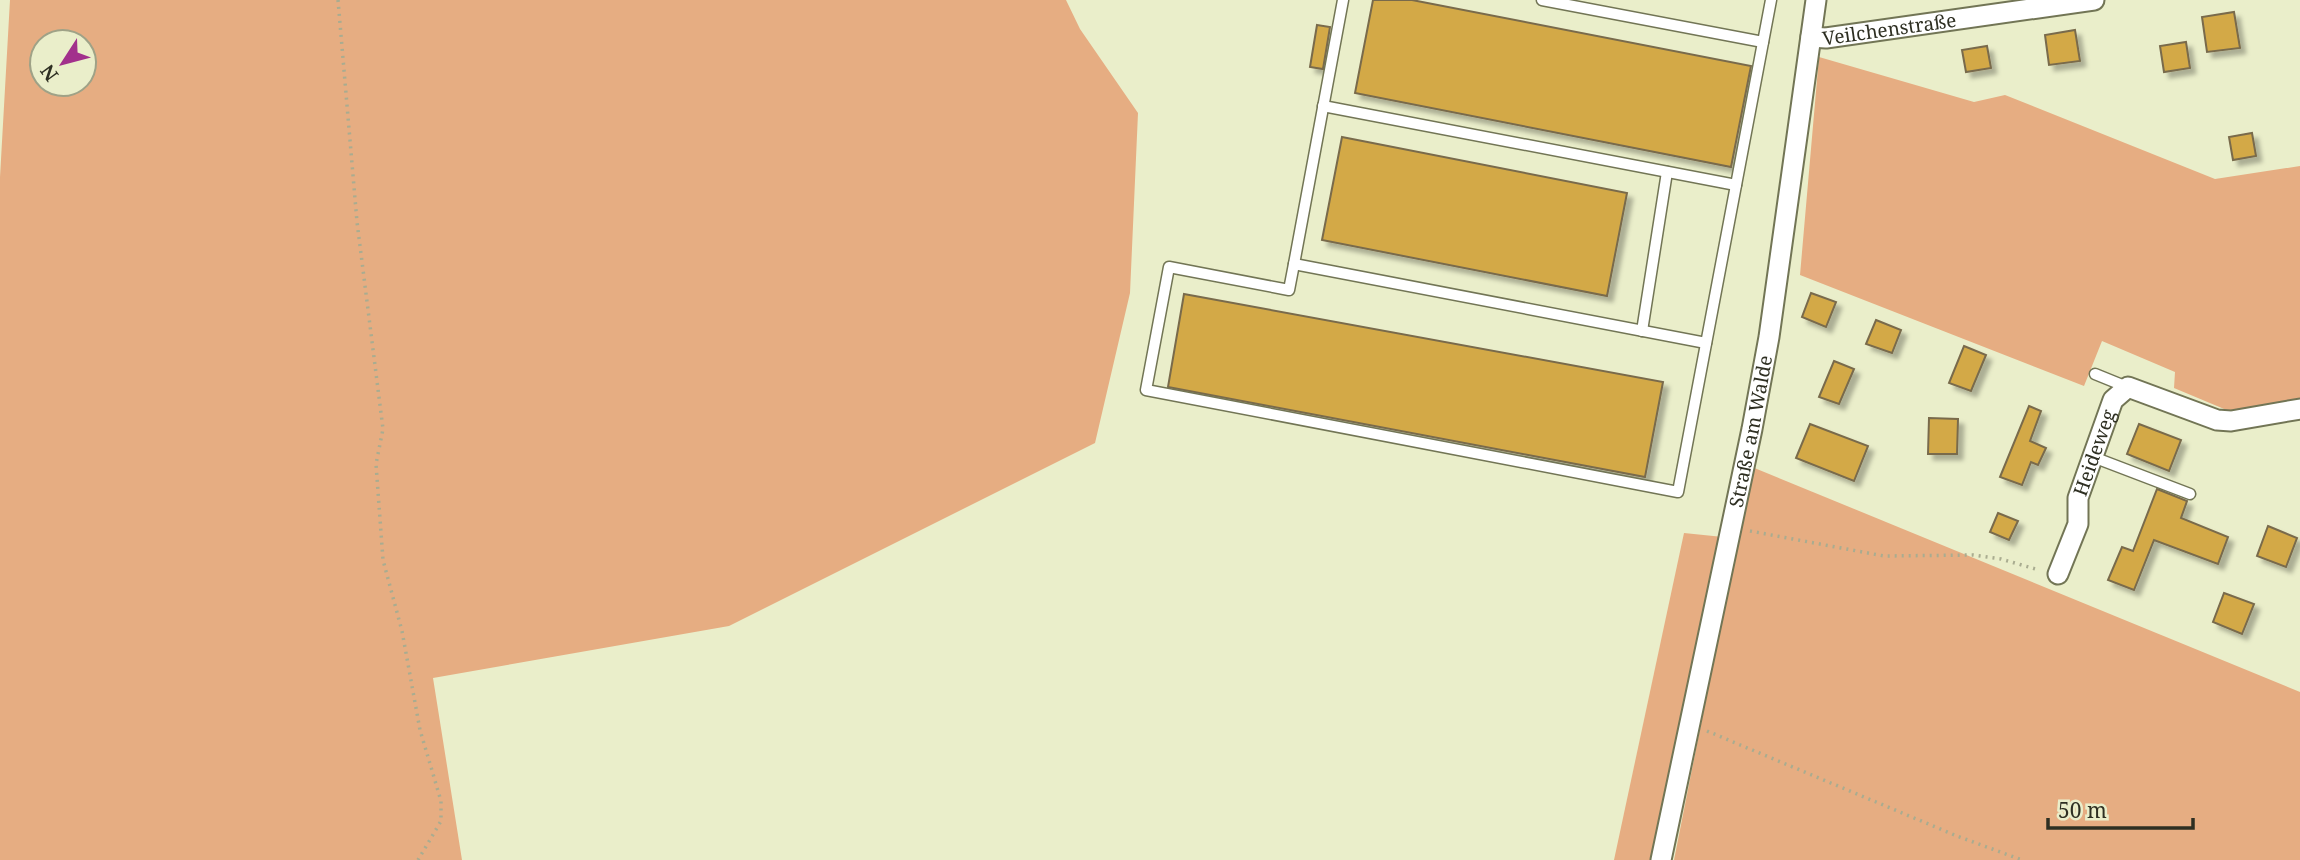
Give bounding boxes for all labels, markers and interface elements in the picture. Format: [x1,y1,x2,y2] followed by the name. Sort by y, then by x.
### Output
[1821,7,1958,51] street label: Veilchenstraße
[28,28,98,98] north arrow
[34,59,64,87] text: N
[1723,353,1778,510] street label: Straße am Walde
[2067,406,2122,499] street label: Heideweg
[2048,786,2193,830] scale bar
[2058,796,2107,824] text: 50 m

